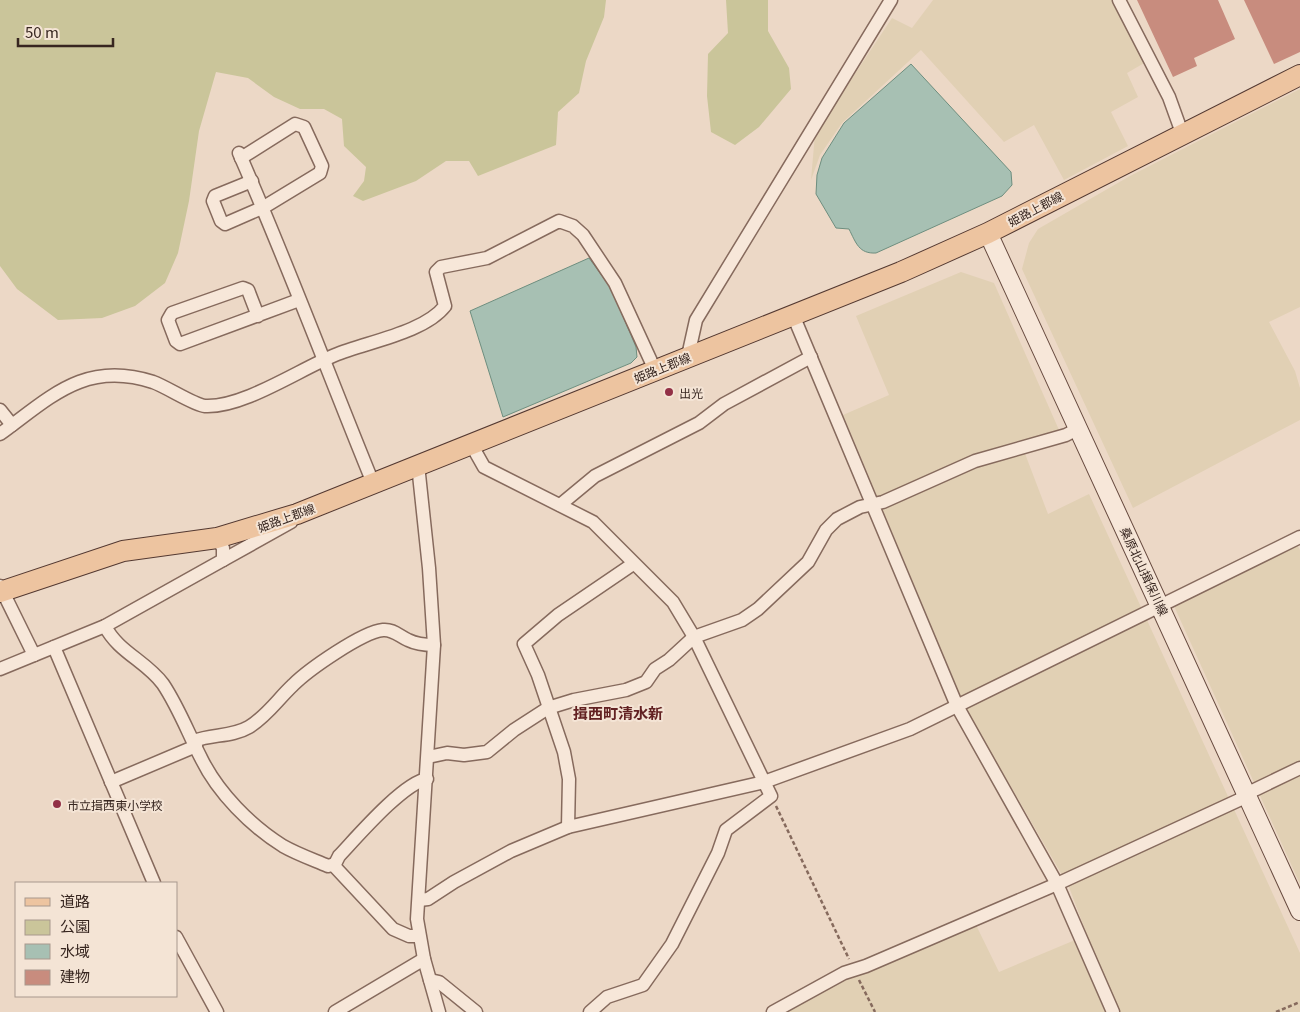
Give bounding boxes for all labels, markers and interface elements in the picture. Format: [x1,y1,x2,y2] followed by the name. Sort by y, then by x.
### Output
[18,15,112,47] scale bar
[25,21,59,42] text: 50 m
[1005,186,1065,230] street label: 姫路上郡線
[631,348,693,386] street label: 姫路上郡線
[679,384,703,401] place label: 出光
[663,386,675,398] marker: 出光
[255,499,317,535] street label: 姫路上郡線
[1117,524,1173,618] street label: 桑原北山揖保川線
[573,702,663,723] district label: 揖西町清水新
[67,796,163,813] place label: 市立揖西東小学校
[51,798,63,810] marker: 市立揖西東小学校
[15,882,178,997] legend
[60,890,90,911] text: 道路
[60,915,90,936] text: 公園
[60,940,90,961] text: 水域
[60,965,90,986] text: 建物

